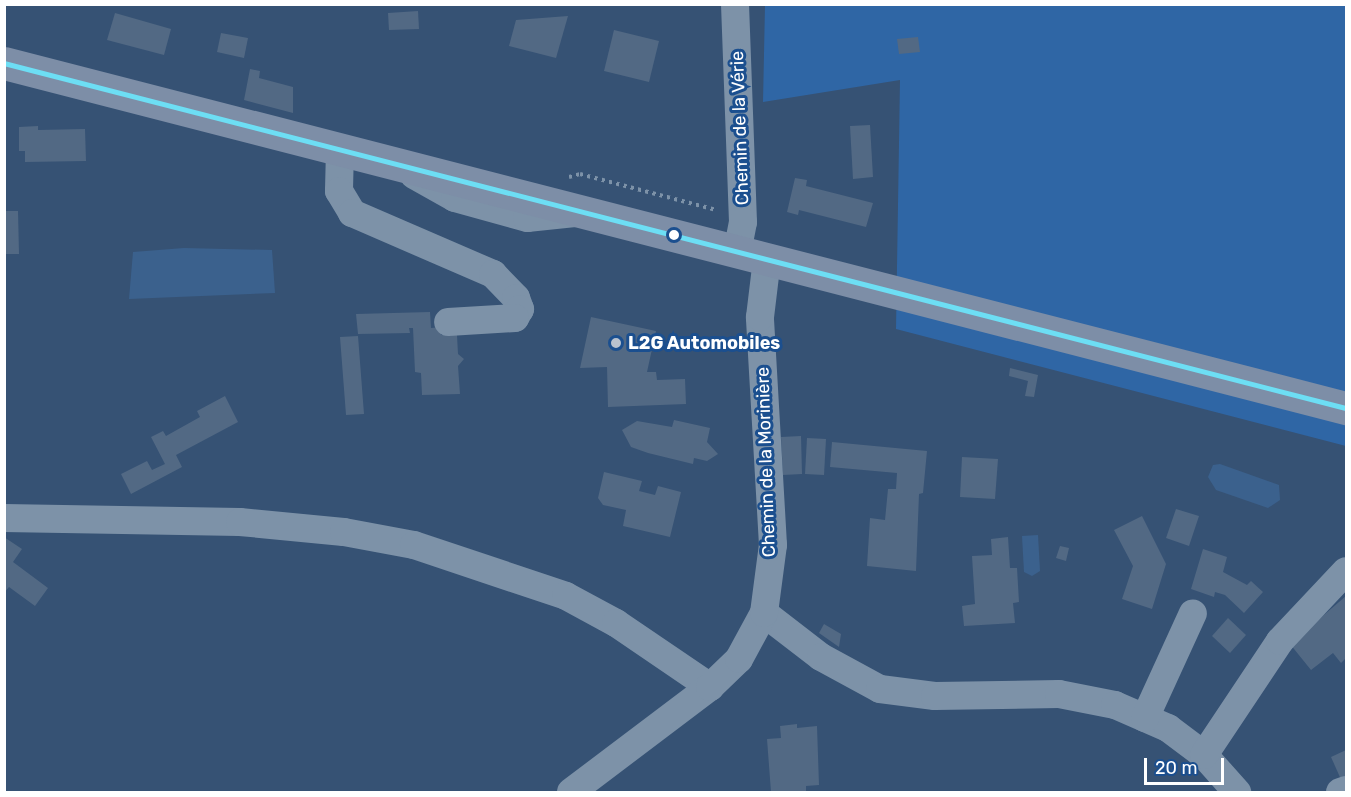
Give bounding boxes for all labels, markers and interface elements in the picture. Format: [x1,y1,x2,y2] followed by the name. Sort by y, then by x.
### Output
[727,50,753,206] street label: Chemin de la Vérie
[668,229,680,241] unlabelled marker
[628,332,781,354] place label: L2G Automobiles
[609,336,623,350] marker: L2G Automobiles
[752,366,780,558] street label: Chemin de la Morinière
[1147,746,1226,784] scale bar
[1155,757,1197,779] text: 20 m

